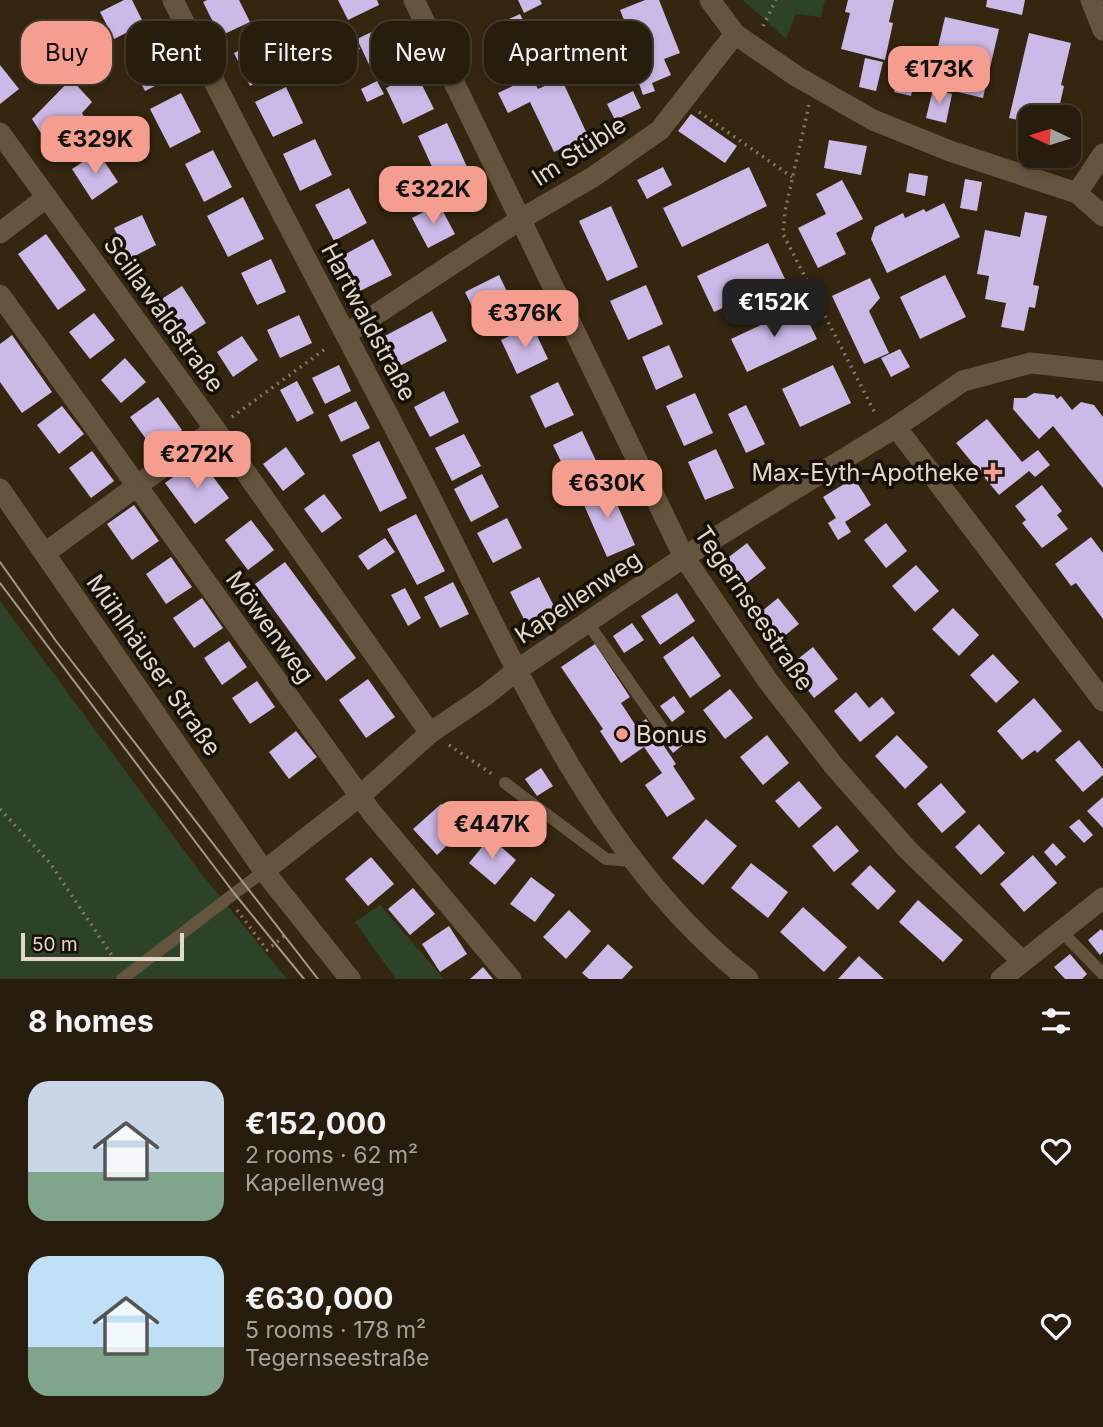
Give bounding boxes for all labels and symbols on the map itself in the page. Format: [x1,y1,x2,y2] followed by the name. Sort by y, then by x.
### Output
[890,46,988,106] pin: €173K
[1018,105,1082,168] north arrow
[527,110,631,192] street label: Im Stüble
[46,116,144,176] pin: €329K
[384,166,482,226] pin: €322K
[98,230,230,398] street label: Scillawaldstraße
[315,238,423,406] street label: Hartwaldstraße
[725,280,823,339] pin: €152K
[476,290,574,350] pin: €376K
[148,432,246,491] pin: €272K
[751,458,979,487] place label: Max-Eyth-Apotheke
[558,461,656,520] pin: €630K
[985,464,1001,480] marker: Max-Eyth-Apotheke
[688,520,820,696] street label: Tegernseestraße
[509,544,647,650] street label: Kapellenweg
[220,566,320,688] street label: Möwenweg
[81,569,227,761] street label: Mühlhäuser Straße
[636,720,707,749] place label: Bonus
[614,726,630,742] marker: Bonus
[443,802,541,861] pin: €447K
[21,930,184,962] scale bar

